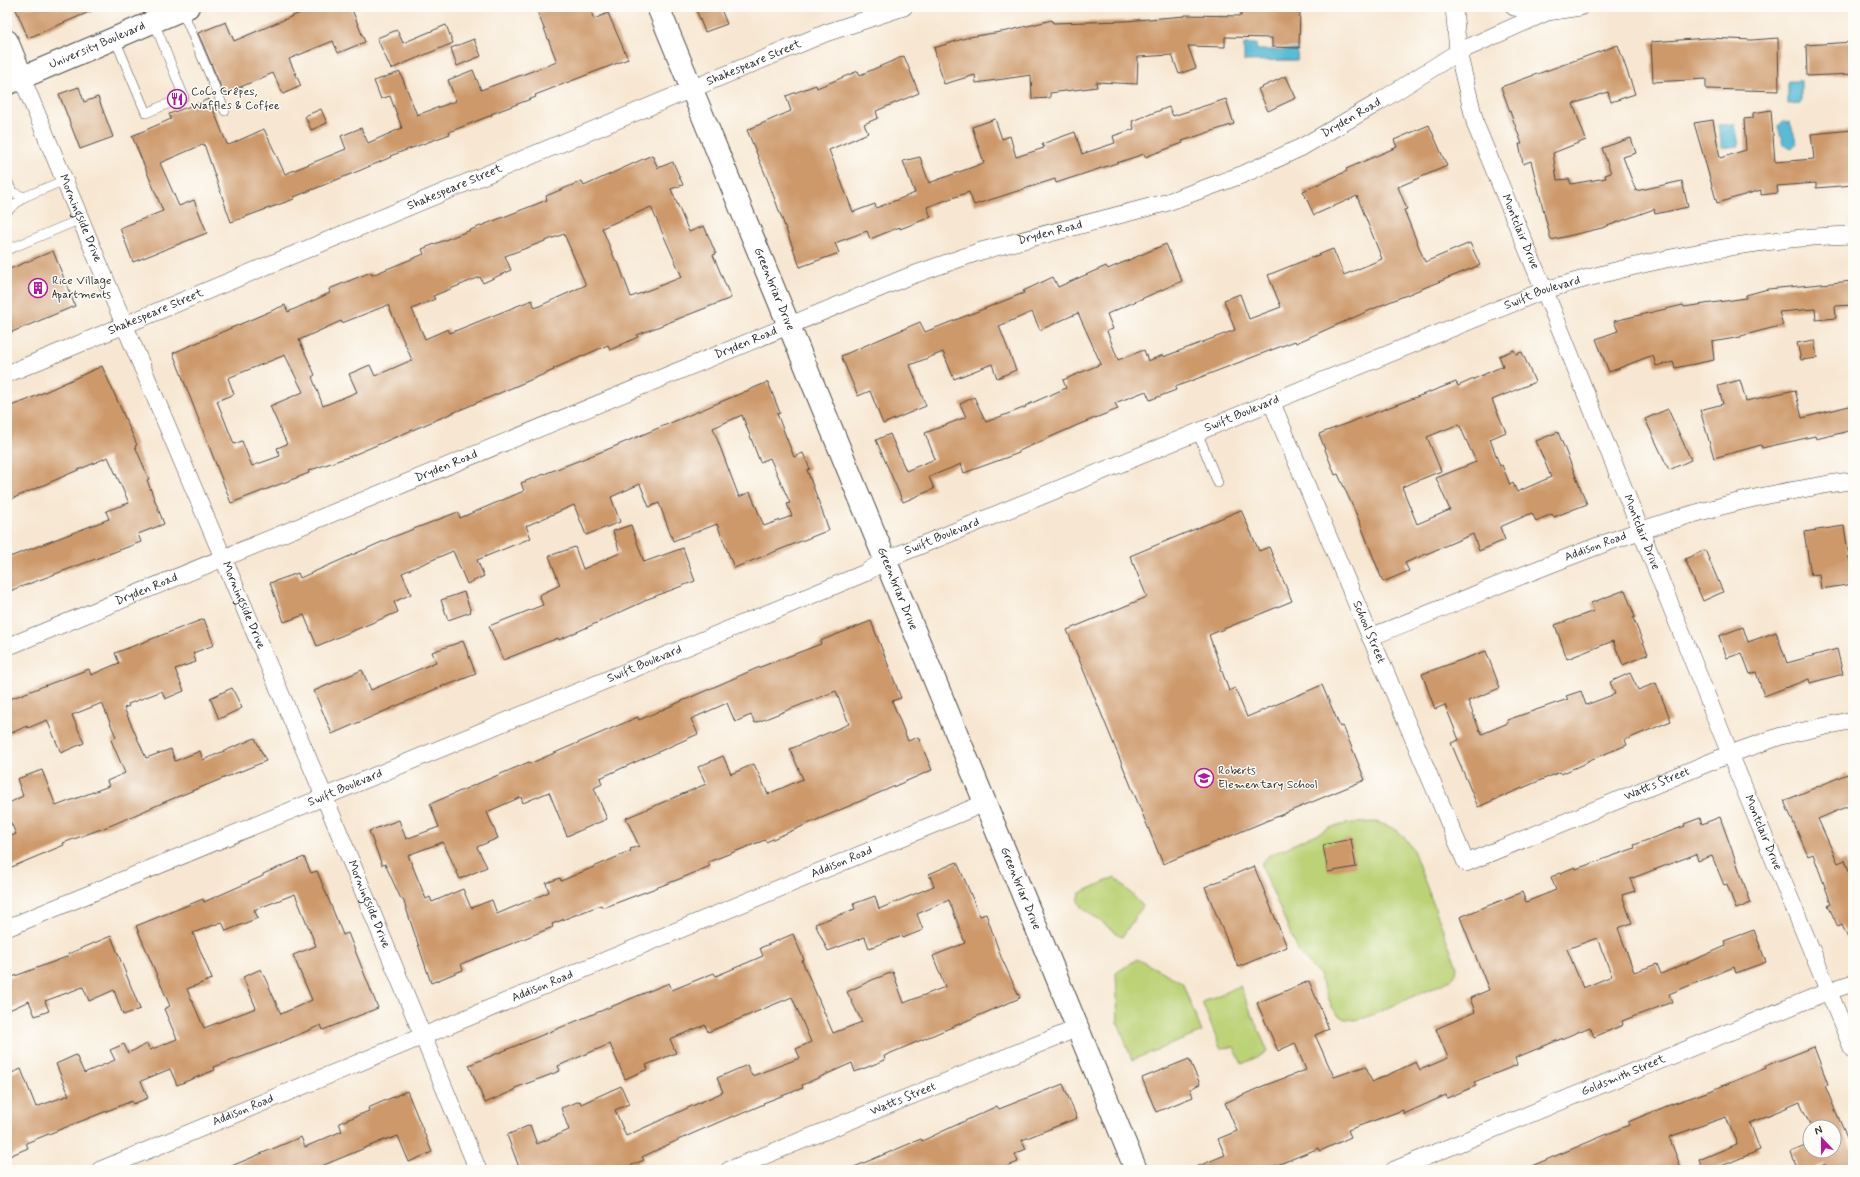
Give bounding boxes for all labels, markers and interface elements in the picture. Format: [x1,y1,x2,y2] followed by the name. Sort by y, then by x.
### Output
[47,18,148,73] street label: University Boulevard
[704,36,804,90] street label: Shakespeare Street
[191,84,280,114] place label: CoCo Crêpes, Waffles & Coffee
[166,88,188,110] restaurant icon: CoCo Crêpes, Waffles & Coffee
[1319,95,1384,142] street label: Dryden Road
[405,161,505,214] street label: Shakespeare Street
[55,172,106,265] street label: Morningside Drive
[1497,192,1543,272] street label: Montclair Drive
[1016,217,1084,249] street label: Dryden Road
[750,245,798,333] street label: Greenbriar Drive
[1502,272,1582,314] street label: Swift Boulevard
[52,273,111,303] place label: Rice Village Apartments
[27,277,49,299] building icon: Rice Village Apartments
[106,285,206,339] street label: Shakespeare Street
[712,323,780,363] street label: Dryden Road
[1202,392,1282,436] street label: Swift Boulevard
[413,446,480,486] street label: Dryden Road
[1619,492,1664,572] street label: Montclair Drive
[902,514,982,559] street label: Swift Boulevard
[1562,528,1629,566] street label: Addison Road
[873,545,921,633] street label: Greenbriar Drive
[218,559,269,652] street label: Morningside Drive
[113,570,180,610] street label: Dryden Road
[1348,598,1389,667] street label: School Street
[605,642,684,687] street label: Swift Boulevard
[1218,763,1318,793] place label: Roberts Elementary School
[1622,763,1693,805] street label: Watts Street
[305,765,385,811] street label: Swift Boulevard
[1193,767,1215,789] school or university icon: Roberts Elementary School
[1740,793,1785,873] street label: Montclair Drive
[809,843,875,882] street label: Addison Road
[996,844,1044,932] street label: Greenbriar Drive
[343,858,394,951] street label: Morningside Drive
[509,967,576,1006] street label: Addison Road
[1579,1051,1668,1100] street label: Goldsmith Street
[868,1078,939,1120] street label: Watts Street
[210,1091,276,1130] street label: Addison Road
[1802,1119,1842,1159] north arrow
[1813,1123,1825,1139] text: N

